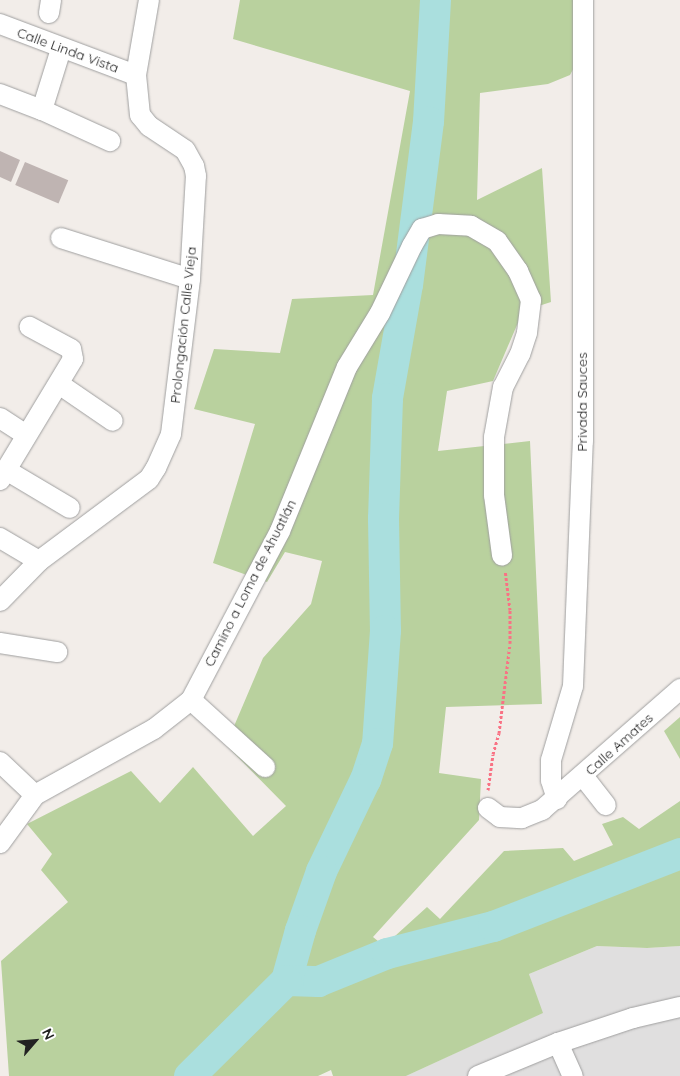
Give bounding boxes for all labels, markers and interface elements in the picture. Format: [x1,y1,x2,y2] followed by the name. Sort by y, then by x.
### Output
[15,24,121,76] street label: Calle Linda Vista
[166,246,200,404] street label: Prolongación Calle Vieja
[574,352,590,452] street label: Privada Sauces
[200,497,300,669] street label: Camino a Loma de Ahuatlán
[582,709,656,779] street label: Calle Amates
[10,1016,60,1066] north arrow
[38,1026,59,1043] text: N

